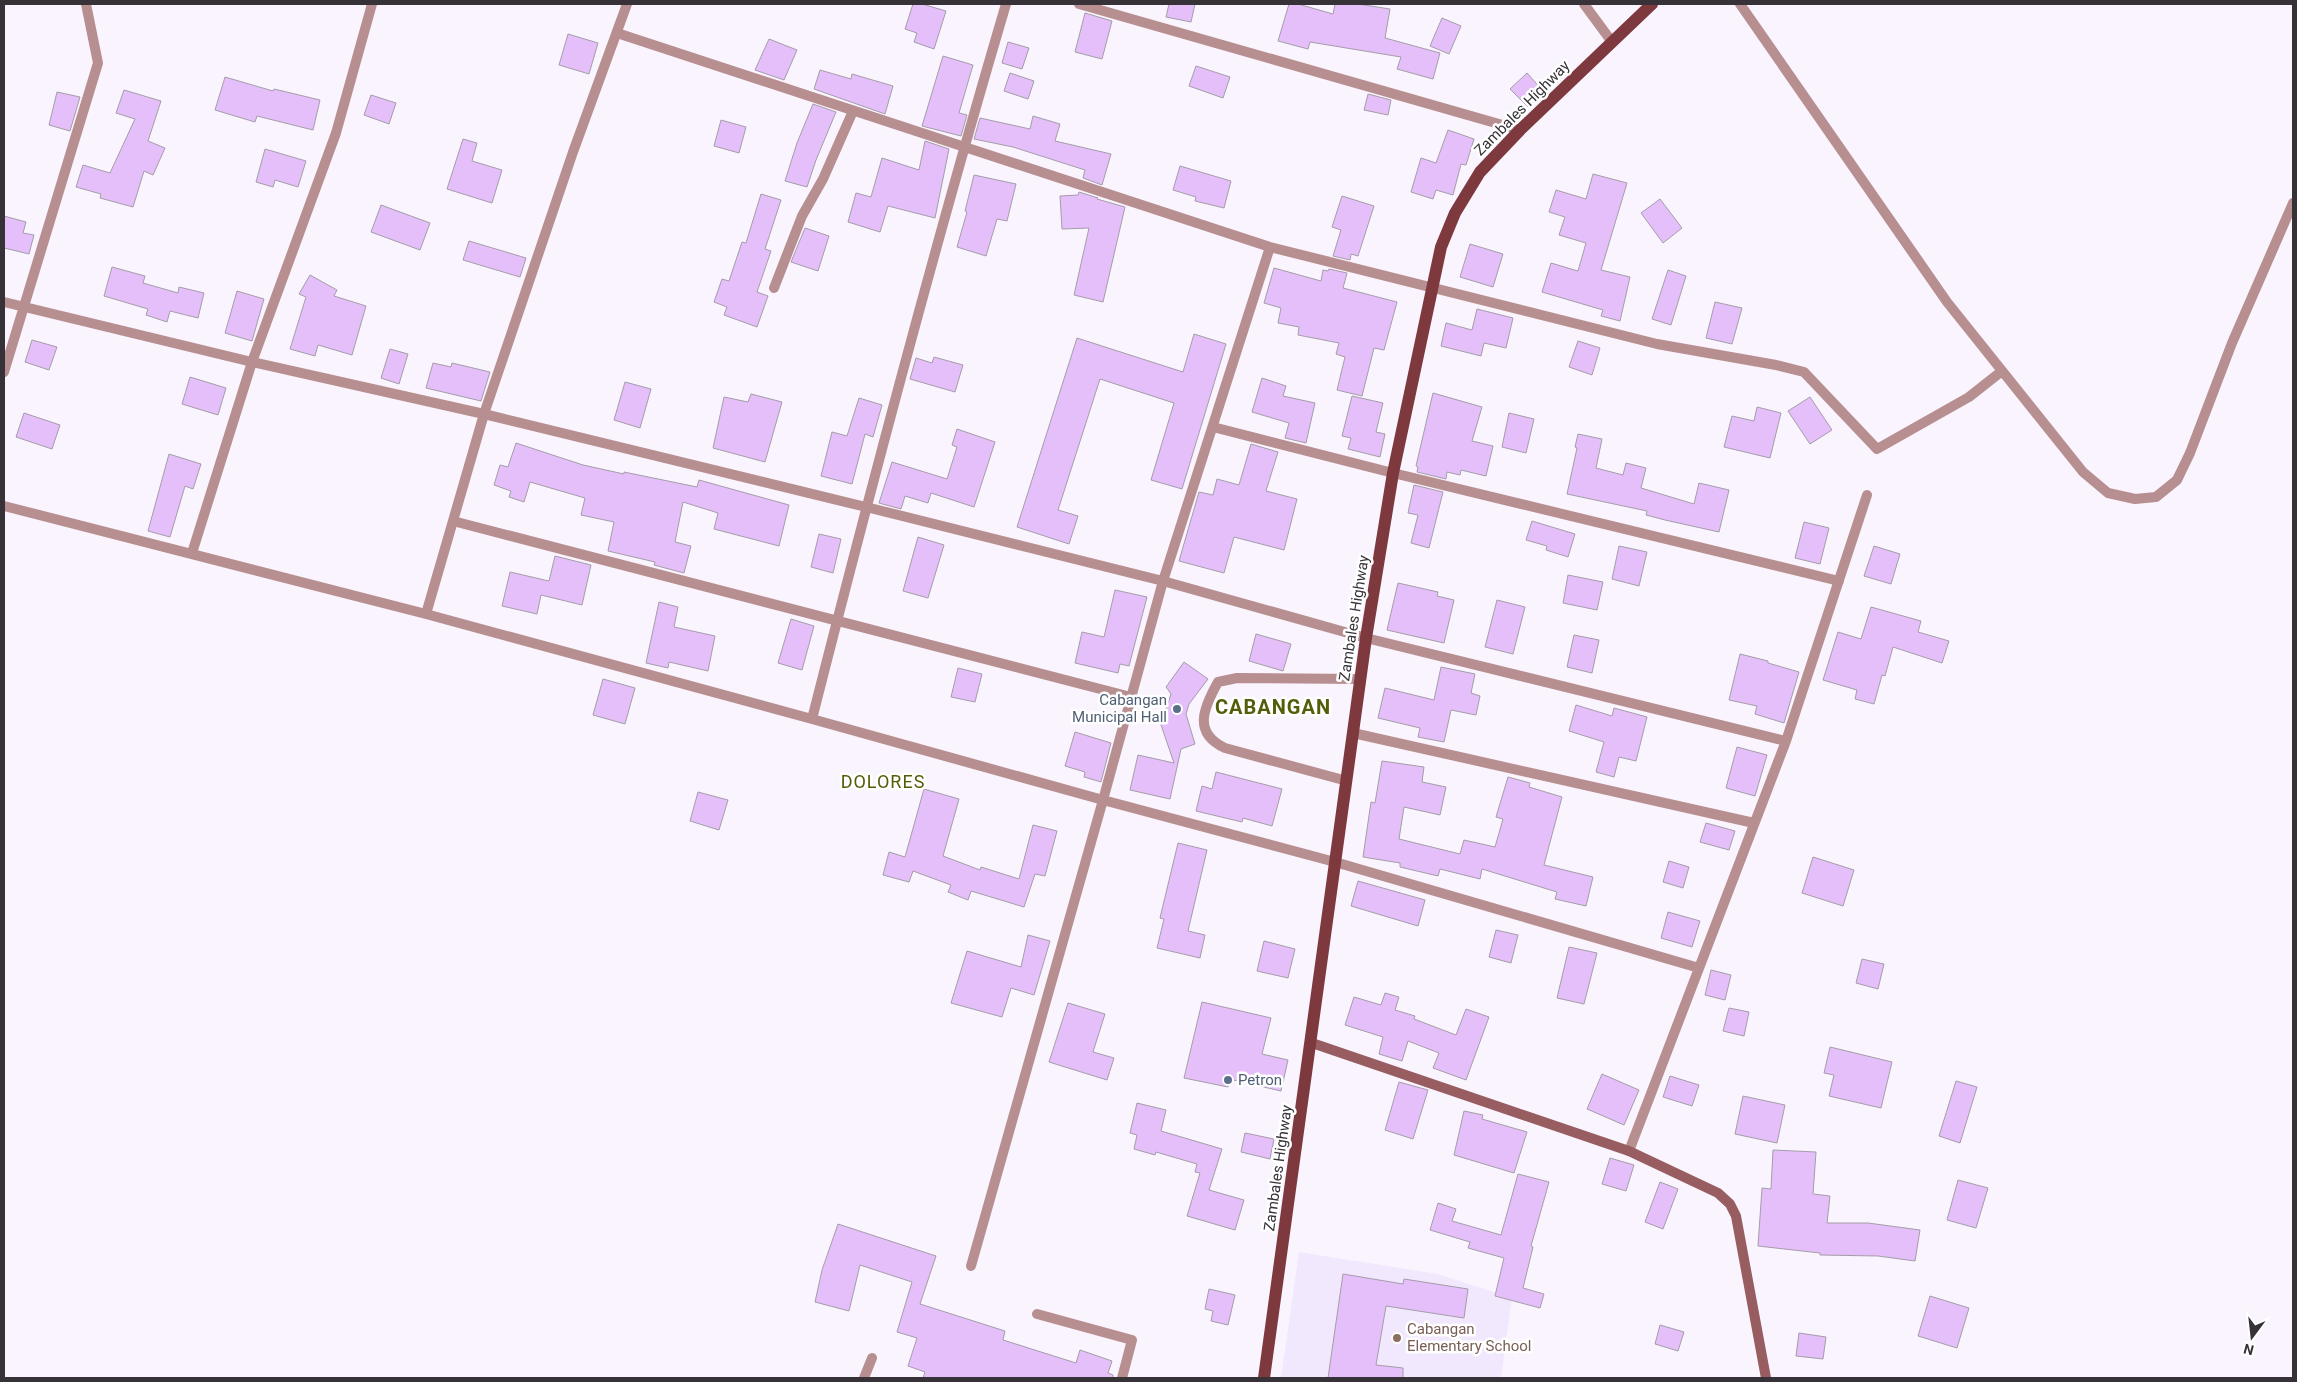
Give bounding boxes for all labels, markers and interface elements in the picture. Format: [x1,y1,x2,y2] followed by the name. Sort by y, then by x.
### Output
[1471,57,1573,159] street label: Zambales Highway
[1335,554,1373,682] street label: Zambales Highway
[1072,691,1167,726] place label: Cabangan Municipal Hall
[1215,695,1331,719] district label: CABANGAN
[1171,703,1183,715] marker: Cabangan Municipal Hall
[841,771,925,792] district label: DOLORES
[1238,1071,1282,1089] place label: Petron
[1222,1074,1234,1086] marker: Petron
[1260,1104,1296,1232] street label: Zambales Highway
[2227,1312,2277,1362] north arrow
[1407,1320,1531,1355] place label: Cabangan Elementary School
[1391,1332,1403,1344] marker: Cabangan Elementary School
[2242,1341,2255,1359] text: N

